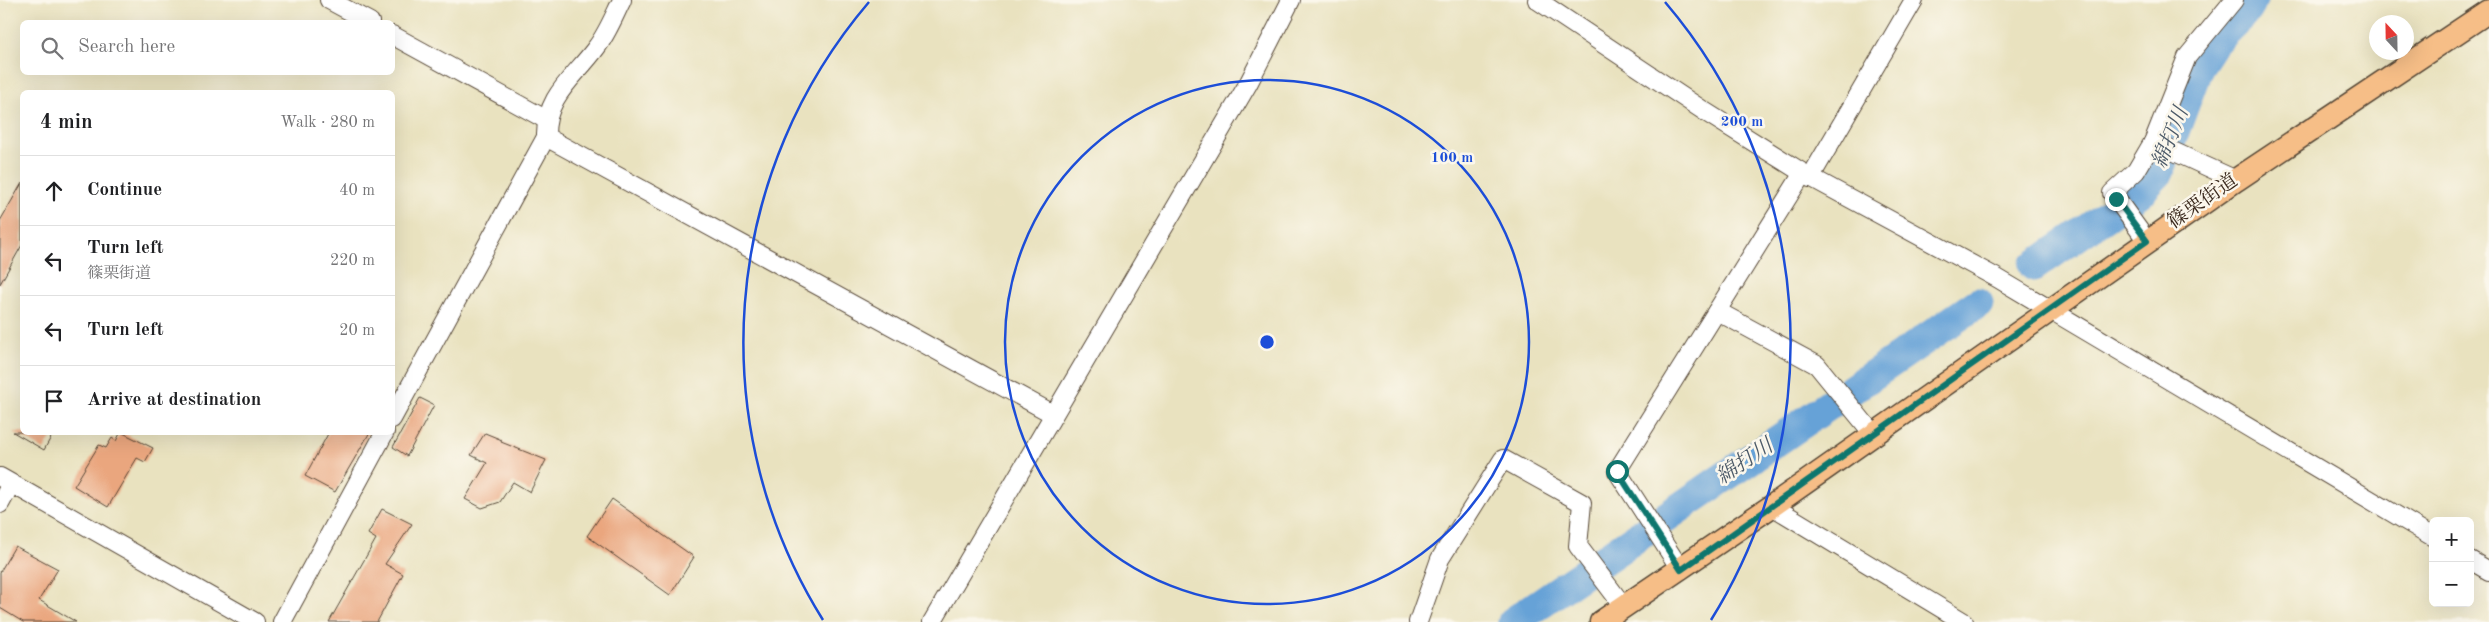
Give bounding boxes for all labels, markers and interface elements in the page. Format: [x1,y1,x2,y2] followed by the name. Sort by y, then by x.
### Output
[2369,15,2414,60] north arrow
[20,20,395,75] search box
[38,34,66,62] icon: search
[78,38,175,57] text: Search here
[2148,102,2193,171] water label: 綿打川
[40,112,93,133] text: 4 min
[280,115,375,131] text: Walk · 280 m
[1721,115,1763,130] text: 200 m
[1431,151,1473,166] text: 100 m
[2163,169,2242,233] street label: 篠栗街道
[40,177,68,205] icon: ahead
[87,181,162,200] text: Continue
[339,183,375,199] text: 40 m
[2105,188,2128,211] route end
[87,239,164,258] text: Turn left
[40,247,68,275] icon: left
[330,253,375,269] text: 220 m
[87,266,151,282] text: 篠栗街道
[40,317,68,345] icon: left
[87,321,164,340] text: Turn left
[339,323,375,339] text: 20 m
[1258,333,1276,351] centre of rings
[40,387,68,415] icon: arrive
[87,391,261,410] text: Arrive at destination
[1712,433,1779,488] water label: 綿打川
[1606,460,1629,483] route start
[2429,517,2474,607] map controls
[2429,517,2474,562] button: +
[2429,562,2474,607] button: −

